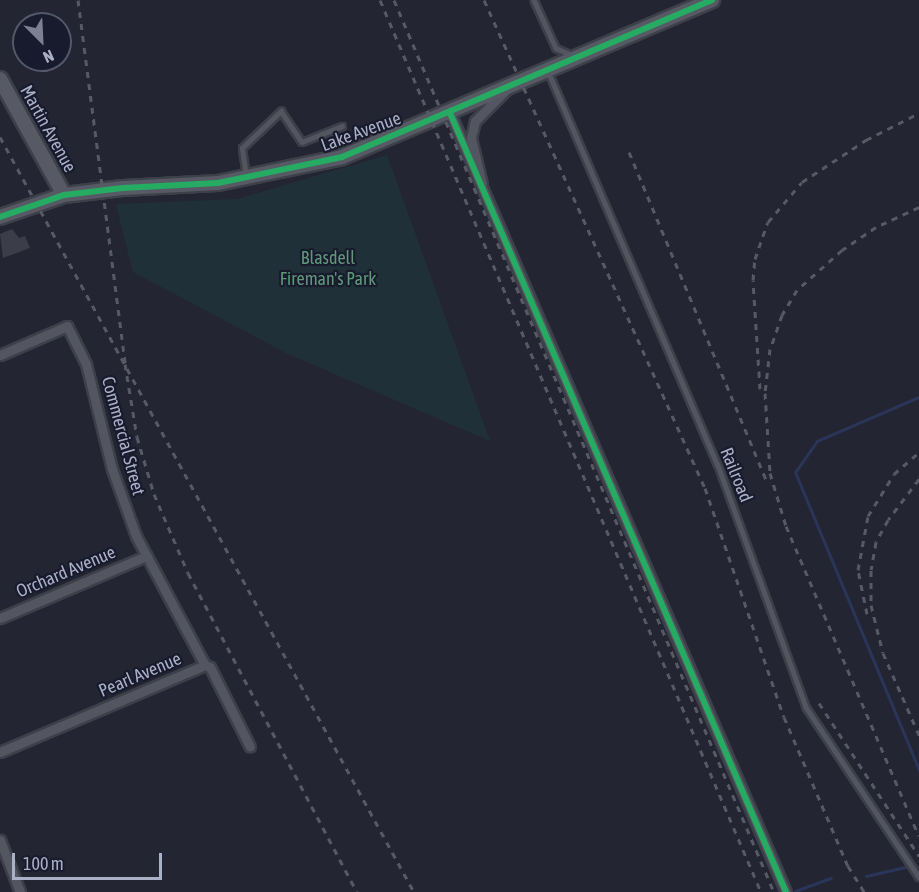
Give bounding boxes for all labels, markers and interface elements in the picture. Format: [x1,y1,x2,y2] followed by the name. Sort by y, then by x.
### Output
[12,12,72,72] north arrow
[41,46,56,67] text: N
[15,82,81,176] street label: Martin Avenue
[318,108,404,156] street label: Lake Avenue
[280,248,376,290] park label: Blasdell Fireman's Park
[97,374,149,498] street label: Commercial Street
[715,445,757,505] street label: Railroad
[13,541,119,603] street label: Orchard Avenue
[95,648,185,702] street label: Pearl Avenue
[15,841,165,879] scale bar
[23,853,64,874] text: 100 m

